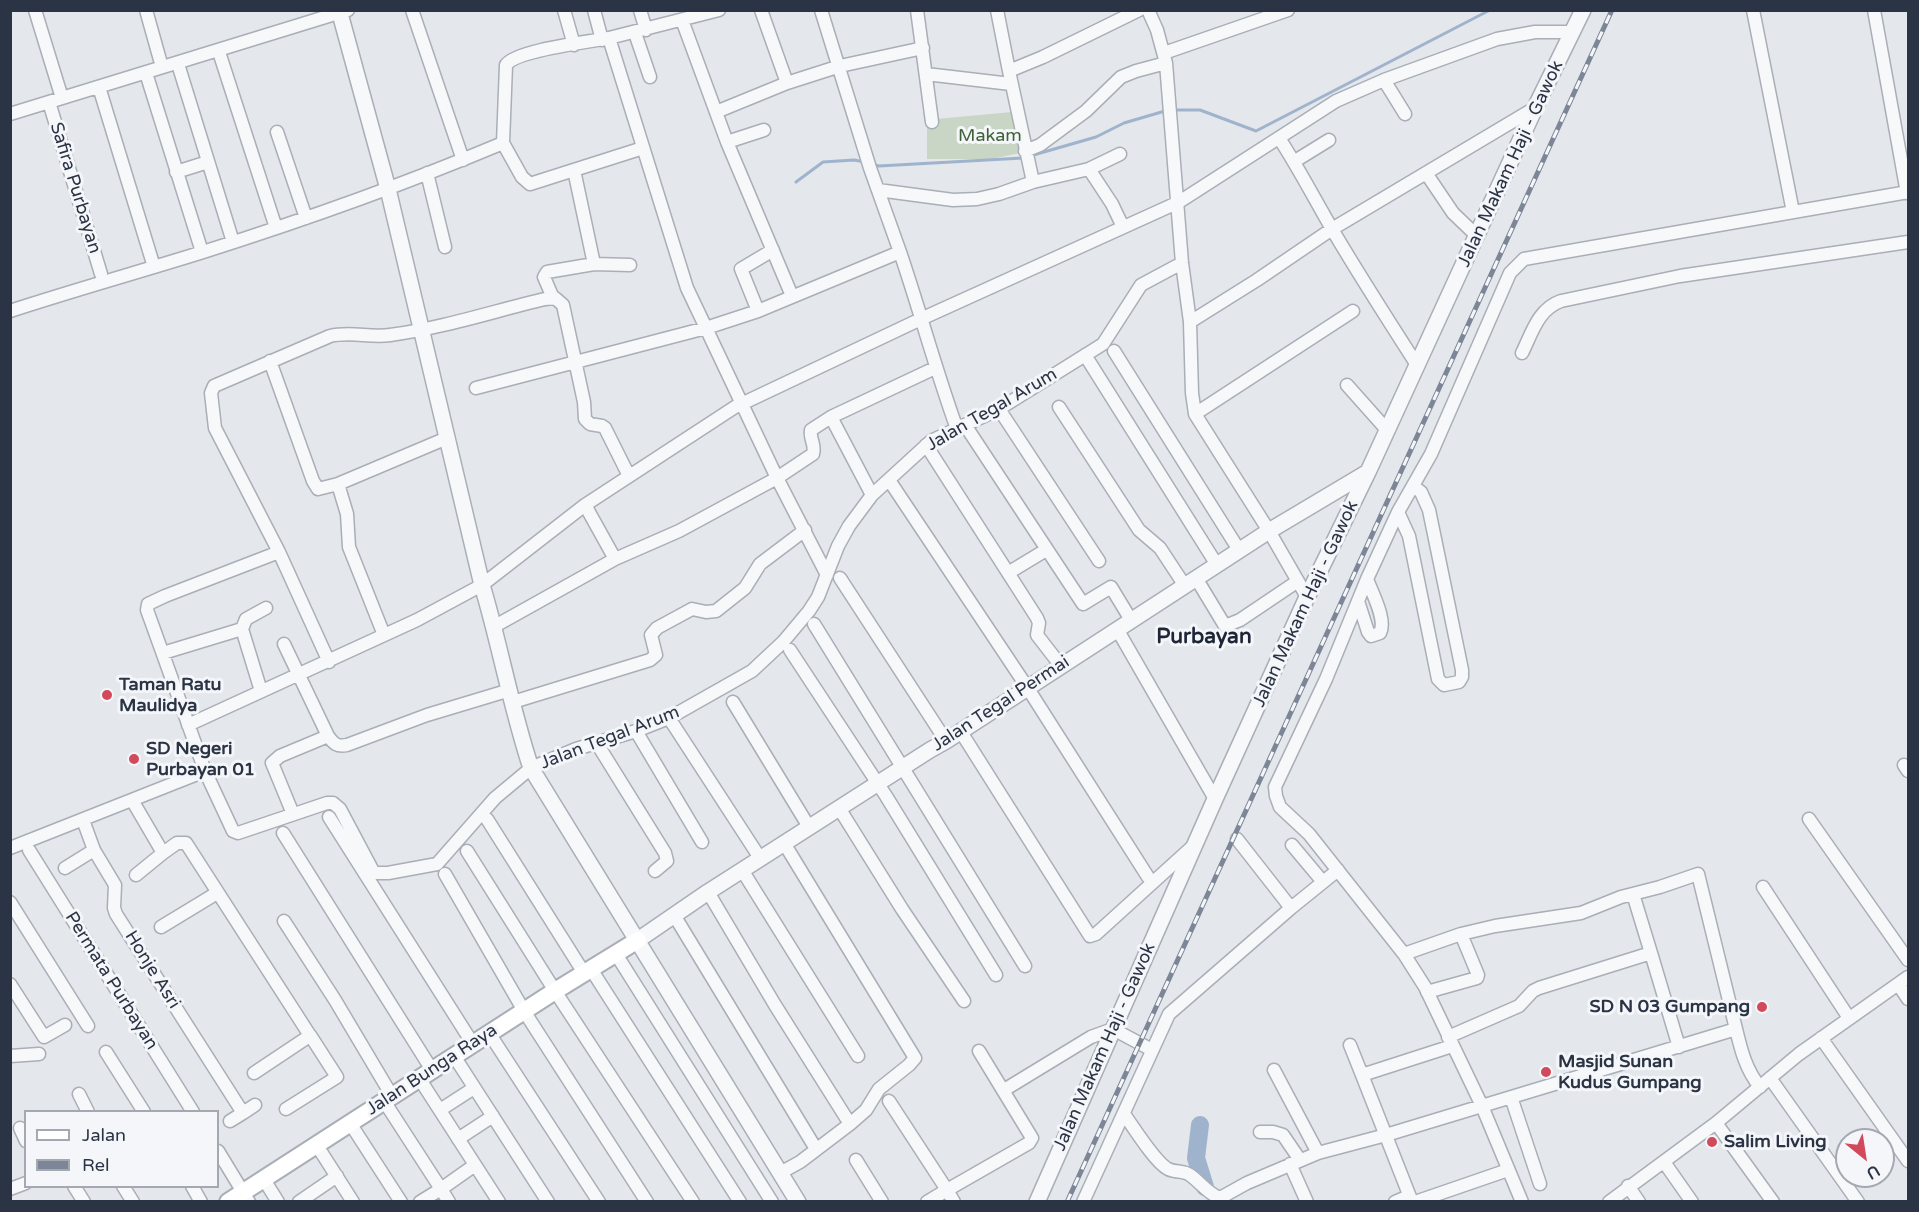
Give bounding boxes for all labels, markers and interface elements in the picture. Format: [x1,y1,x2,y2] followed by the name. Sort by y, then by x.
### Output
[1454,57,1568,271] street label: Jalan Makam Haji - Gawok
[45,120,105,256] street label: Safira Purbayan
[958,125,1022,147] park label: Makam
[923,364,1061,456] street label: Jalan Tegal Arum
[1249,497,1363,711] street label: Jalan Makam Haji - Gawok
[1156,624,1252,650] district label: Purbayan
[928,652,1074,756] street label: Jalan Tegal Permai
[119,674,221,716] place label: Taman Ratu Maulidya
[100,688,114,702] marker: Taman Ratu Maulidya
[537,702,683,774] street label: Jalan Tegal Arum
[146,738,255,780] place label: SD Negeri Purbayan 01
[127,752,141,766] marker: SD Negeri Purbayan 01
[60,908,162,1054] street label: Permata Purbayan
[119,927,185,1013] street label: Honje Asri
[1049,940,1161,1154] street label: Jalan Makam Haji - Gawok
[1589,996,1750,1018] place label: SD N 03 Gumpang
[1755,1000,1769,1014] marker: SD N 03 Gumpang
[363,1020,501,1120] street label: Jalan Bunga Raya
[1558,1051,1702,1094] place label: Masjid Sunan Kudus Gumpang
[1539,1065,1553,1079] marker: Masjid Sunan Kudus Gumpang
[24,1110,219,1188] legend
[82,1124,126,1146] text: Jalan
[1835,1128,1895,1188] north arrow
[1724,1131,1827,1153] place label: Salim Living
[1705,1135,1719,1149] marker: Salim Living
[82,1154,110,1176] text: Rel
[1863,1160,1883,1184] text: U

